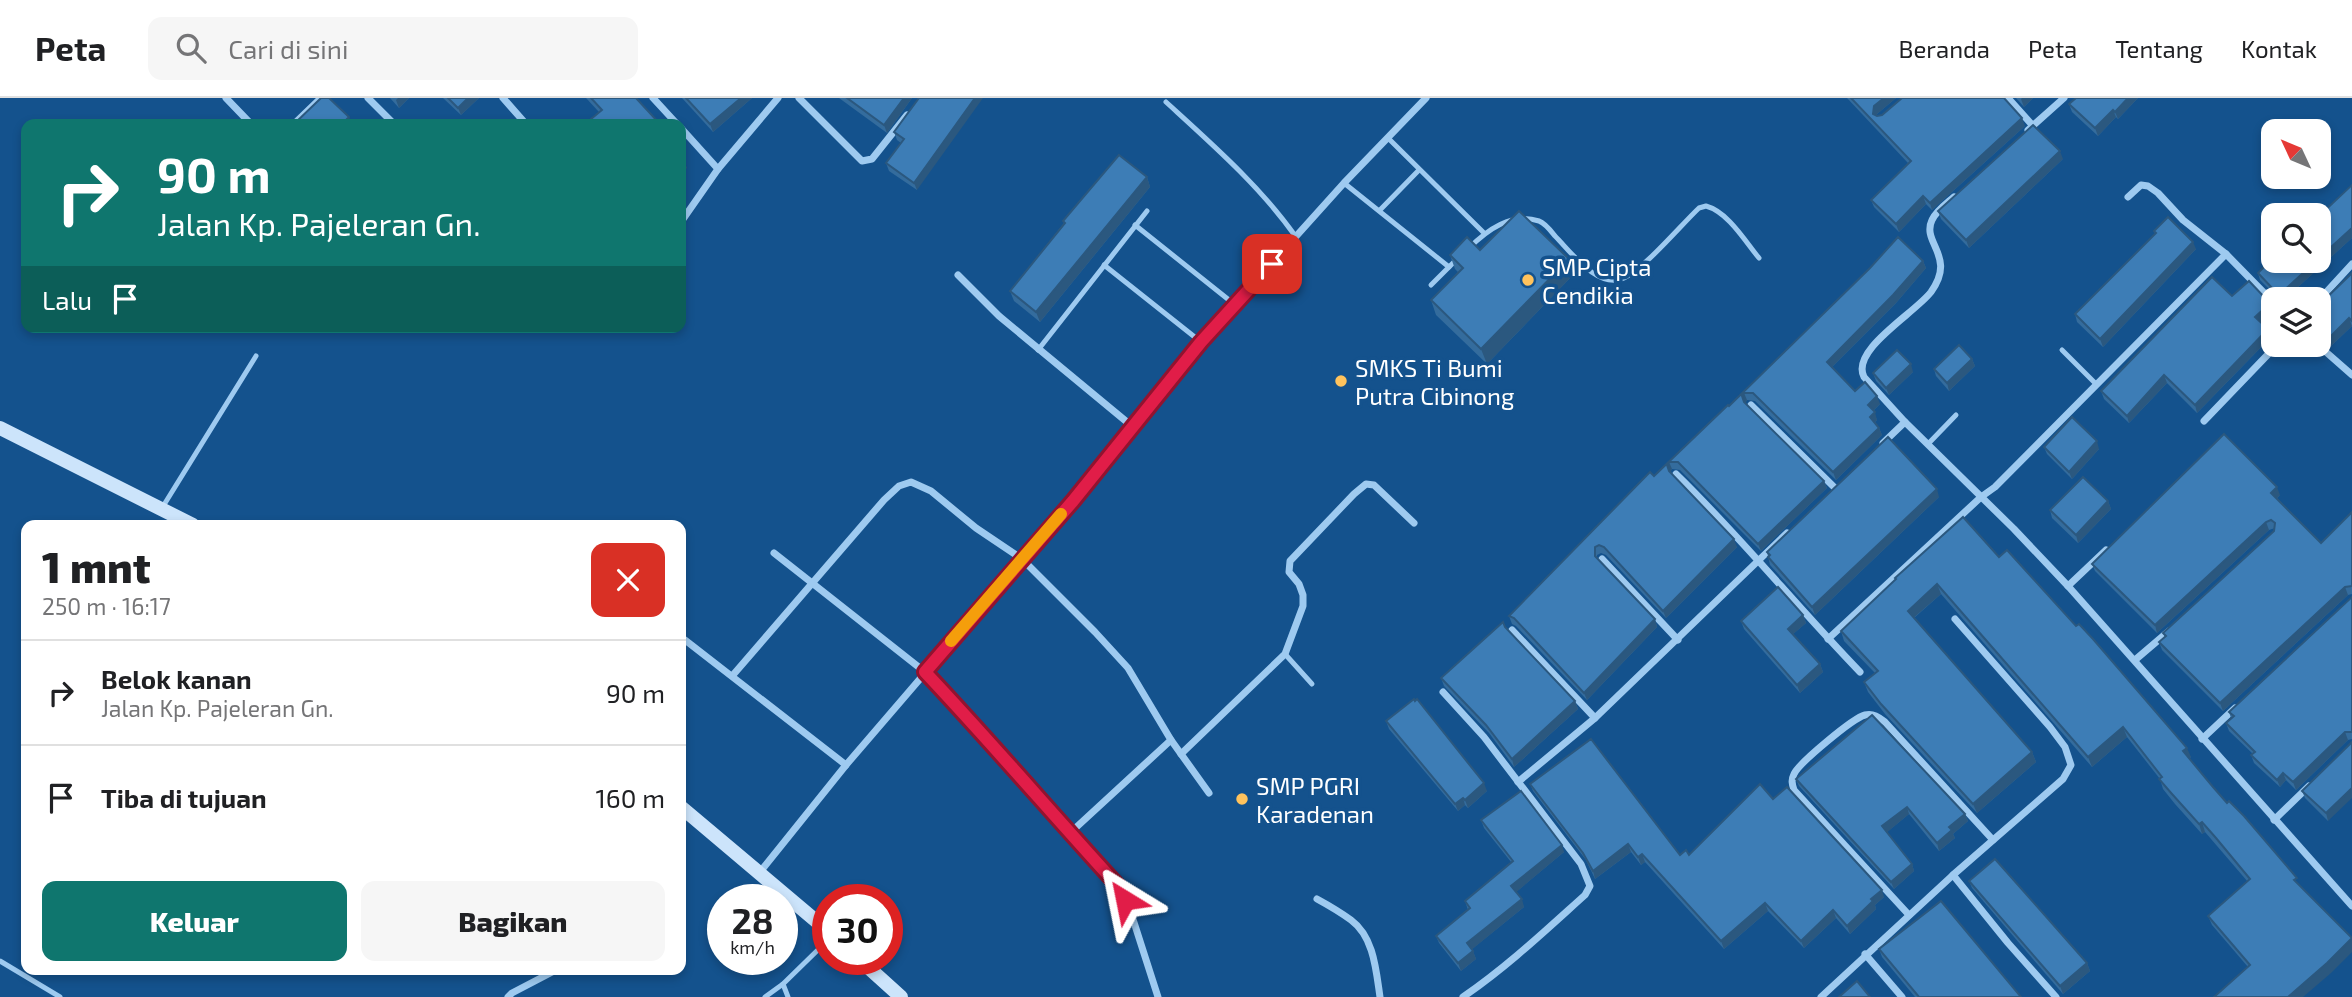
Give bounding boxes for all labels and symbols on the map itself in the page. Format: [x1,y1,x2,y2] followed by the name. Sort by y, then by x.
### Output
[2261,119,2331,189] north arrow
[1242,234,1302,294] pin
[1542,252,1651,309] place label: SMP Cipta Cendikia
[1520,272,1536,288] marker: SMP Cipta Cendikia
[1355,353,1514,410] place label: SMKS Ti Bumi Putra Cibinong
[1333,373,1349,389] marker: SMKS Ti Bumi Putra Cibinong
[1256,771,1374,828] place label: SMP PGRI Karadenan
[1234,791,1250,807] marker: SMP PGRI Karadenan
[1088,863,1162,937] position arrow
[812,884,903,975] speed limit sign: 30

